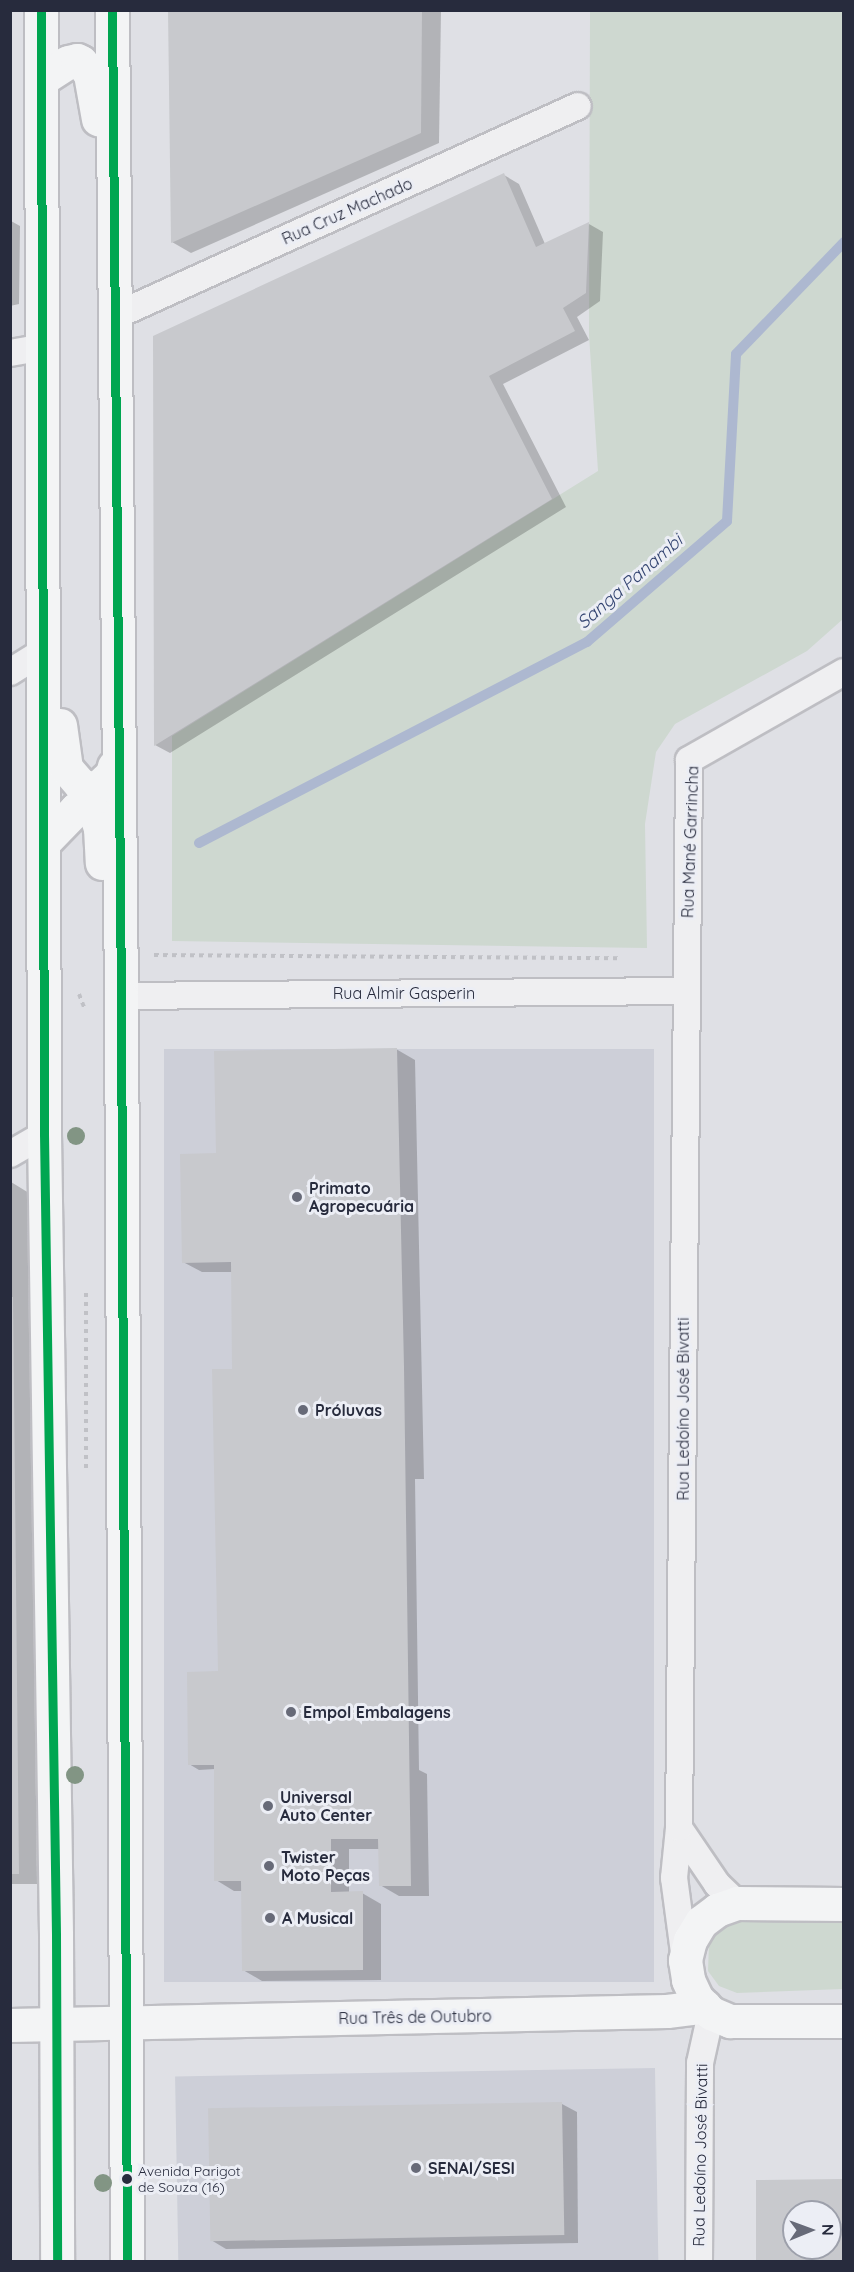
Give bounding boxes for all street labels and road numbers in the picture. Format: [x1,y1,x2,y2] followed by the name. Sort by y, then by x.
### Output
[279,174,415,248] street label: Rua Cruz Machado
[678,766,702,918] street label: Rua Mané Garrincha
[333,983,475,1003] street label: Rua Almir Gasperin
[673,1317,693,1501] street label: Rua Ledoíno José Bivatti
[338,2006,492,2028] street label: Rua Três de Outubro
[689,2063,711,2247] street label: Rua Ledoíno José Bivatti

